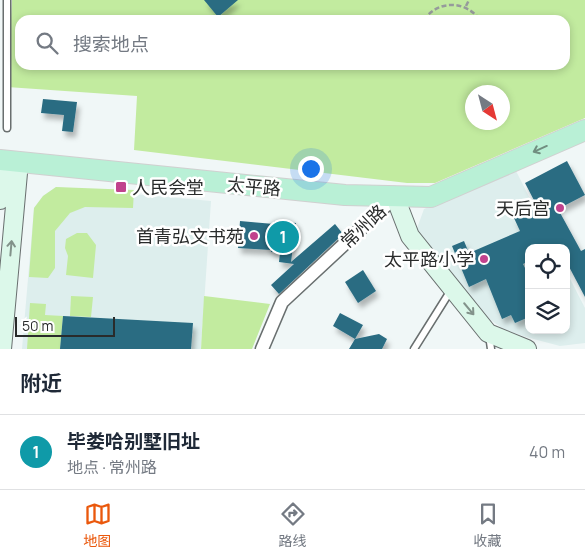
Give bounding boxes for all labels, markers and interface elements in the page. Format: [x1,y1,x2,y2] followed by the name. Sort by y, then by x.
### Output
[15,15,570,70] search box
[33,29,61,57] icon: search
[73,31,149,57] text: 搜索地点
[465,85,510,130] north arrow
[533,144,548,154] one-way arrow
[298,156,324,182] your location
[226,172,282,200] street label: 太平路
[132,175,204,199] place label: 人民会堂
[114,180,128,194] marker: 人民会堂
[496,196,550,220] place label: 天后宫
[335,199,391,253] street label: 常州路
[554,202,566,214] marker: 天后宫
[267,218,299,256] pin: 1
[136,224,244,248] place label: 首青弘文书苑
[248,230,260,242] marker: 首青弘文书苑
[6,240,16,256] one-way arrow
[525,244,570,334] map controls
[525,244,570,289] button: locate
[384,247,474,271] place label: 太平路小学
[478,253,490,265] marker: 太平路小学
[525,289,570,334] button: layers
[463,303,474,316] one-way arrow
[15,314,115,337] scale bar
[22,316,53,335] text: 50 m
[20,369,62,397] text: 附近
[67,428,200,454] text: 毕娄哈别墅旧址
[32,441,40,463] text: 1
[529,441,565,463] text: 40 m
[67,456,157,478] text: 地点 · 常州路
[84,500,112,550] tab: 地图
[279,500,307,550] tab: 路线
[474,500,502,550] tab: 收藏

